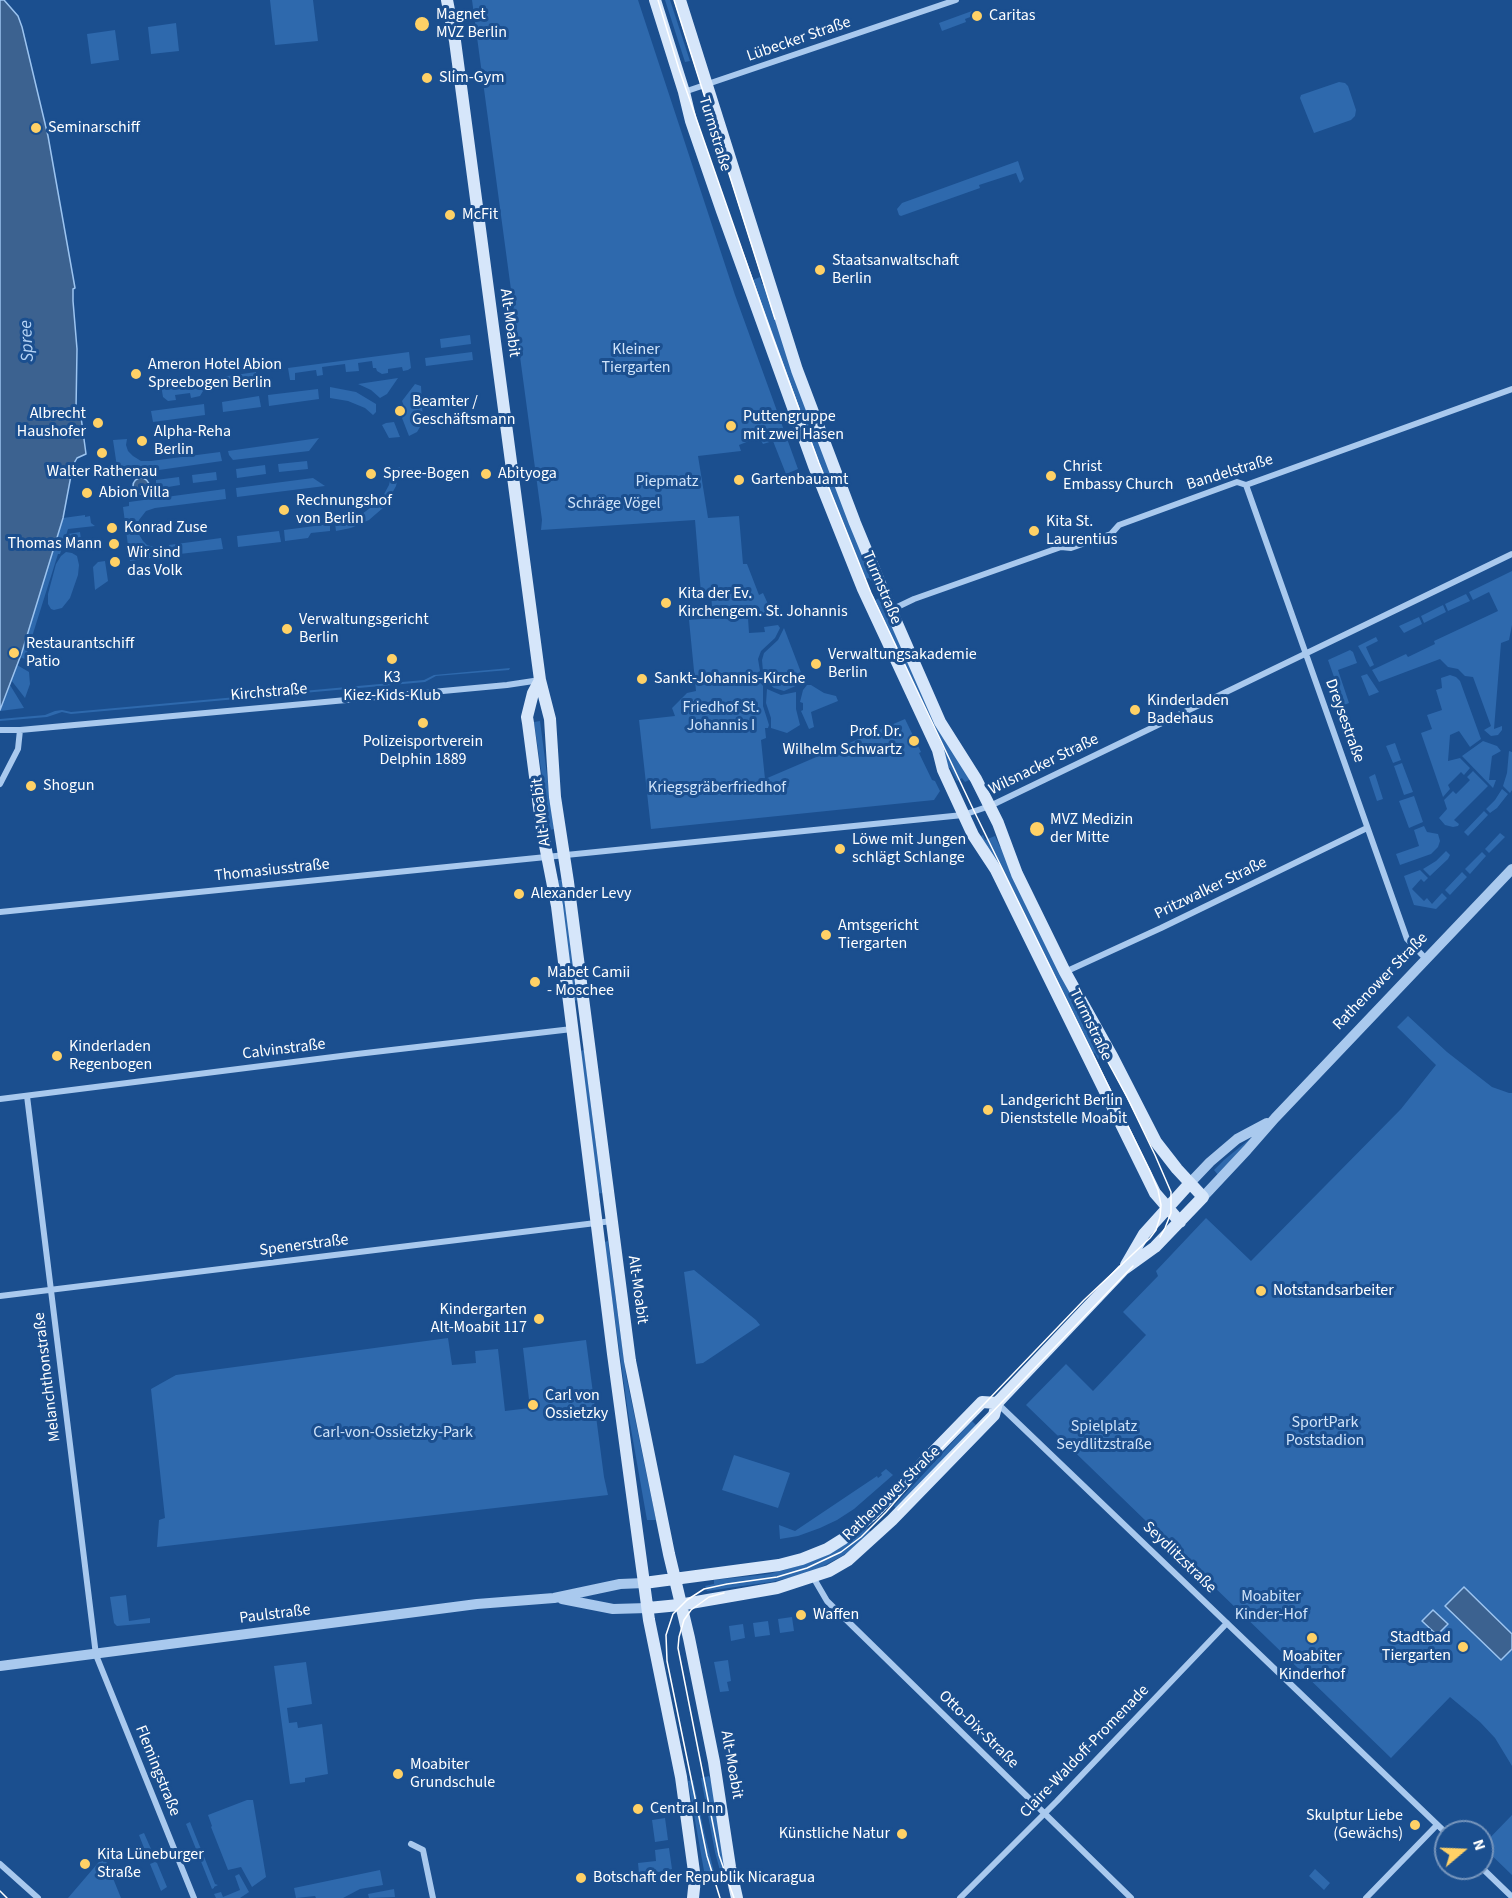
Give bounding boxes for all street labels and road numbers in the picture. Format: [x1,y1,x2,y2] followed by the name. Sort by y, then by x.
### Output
[744,13,854,67] street label: Lübecker Straße
[693,94,735,174] street label: Turmstraße
[495,287,523,359] street label: Alt-Moabit
[1184,451,1276,495] street label: Bandelstraße
[857,549,905,627] street label: Turmstraße
[1320,677,1368,765] street label: Dreysestraße
[230,680,308,706] street label: Kirchstraße
[986,730,1102,800] street label: Wilsnacker Straße
[528,777,556,847] street label: Alt-Moabit
[1152,854,1270,924] street label: Pritzwalker Straße
[214,855,330,887] street label: Thomasiusstraße
[1329,929,1433,1035] street label: Rathenower Straße
[1064,986,1116,1064] street label: Turmstraße
[241,1035,327,1065] street label: Calvinstraße
[258,1231,350,1261] street label: Spenerstraße
[623,1254,651,1326] street label: Alt-Moabit
[31,1311,65,1443] street label: Melanchthonstraße
[839,1442,945,1546] street label: Rathenower Straße
[1138,1518,1220,1598] street label: Seydlitzstraße
[238,1601,312,1629] street label: Paulstraße
[1016,1682,1154,1822] street label: Claire-Waldoff-Promenade
[934,1687,1022,1773] street label: Otto-Dix-Straße
[130,1723,184,1819] street label: Flemingstraße
[716,1729,746,1801] street label: Alt-Moabit

